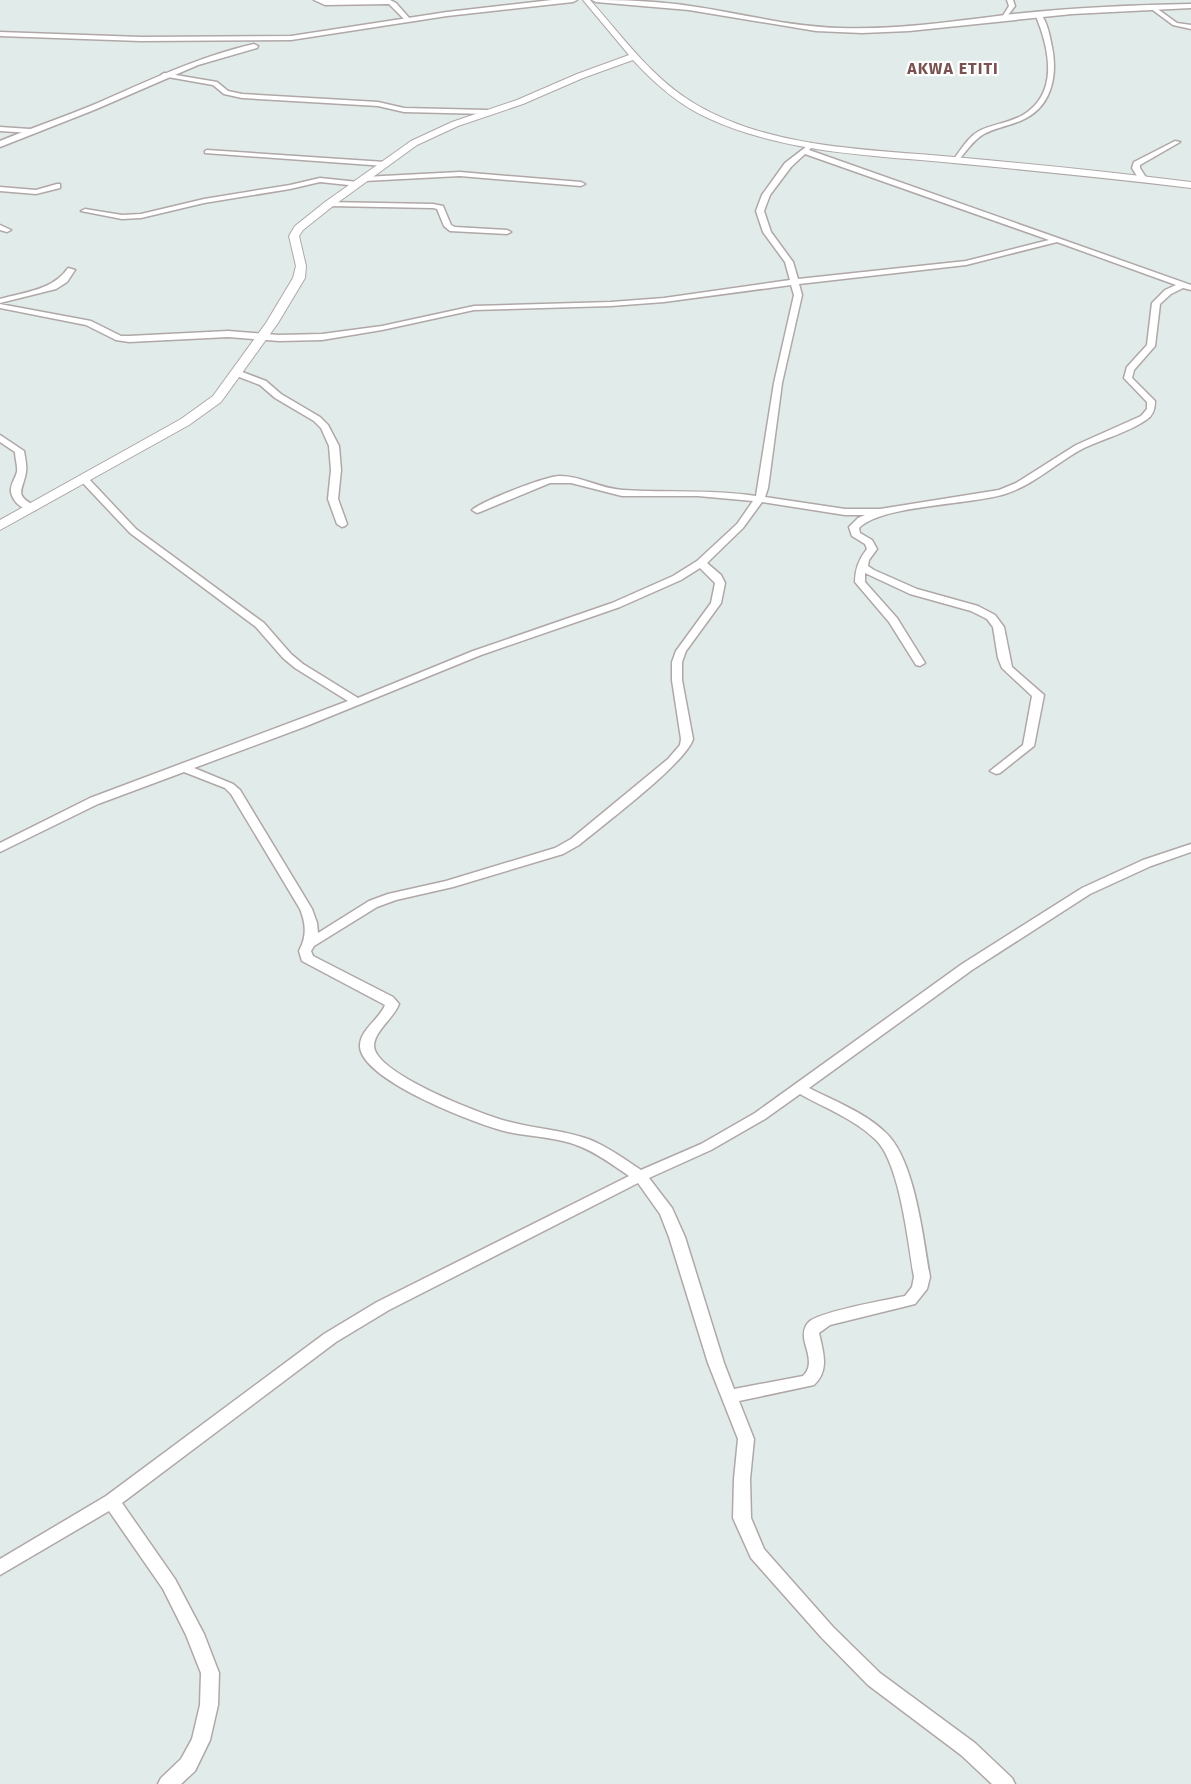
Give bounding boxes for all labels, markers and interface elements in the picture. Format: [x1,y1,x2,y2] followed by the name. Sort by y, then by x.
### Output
[906,59,999,78] district label: AKWA ETITI

